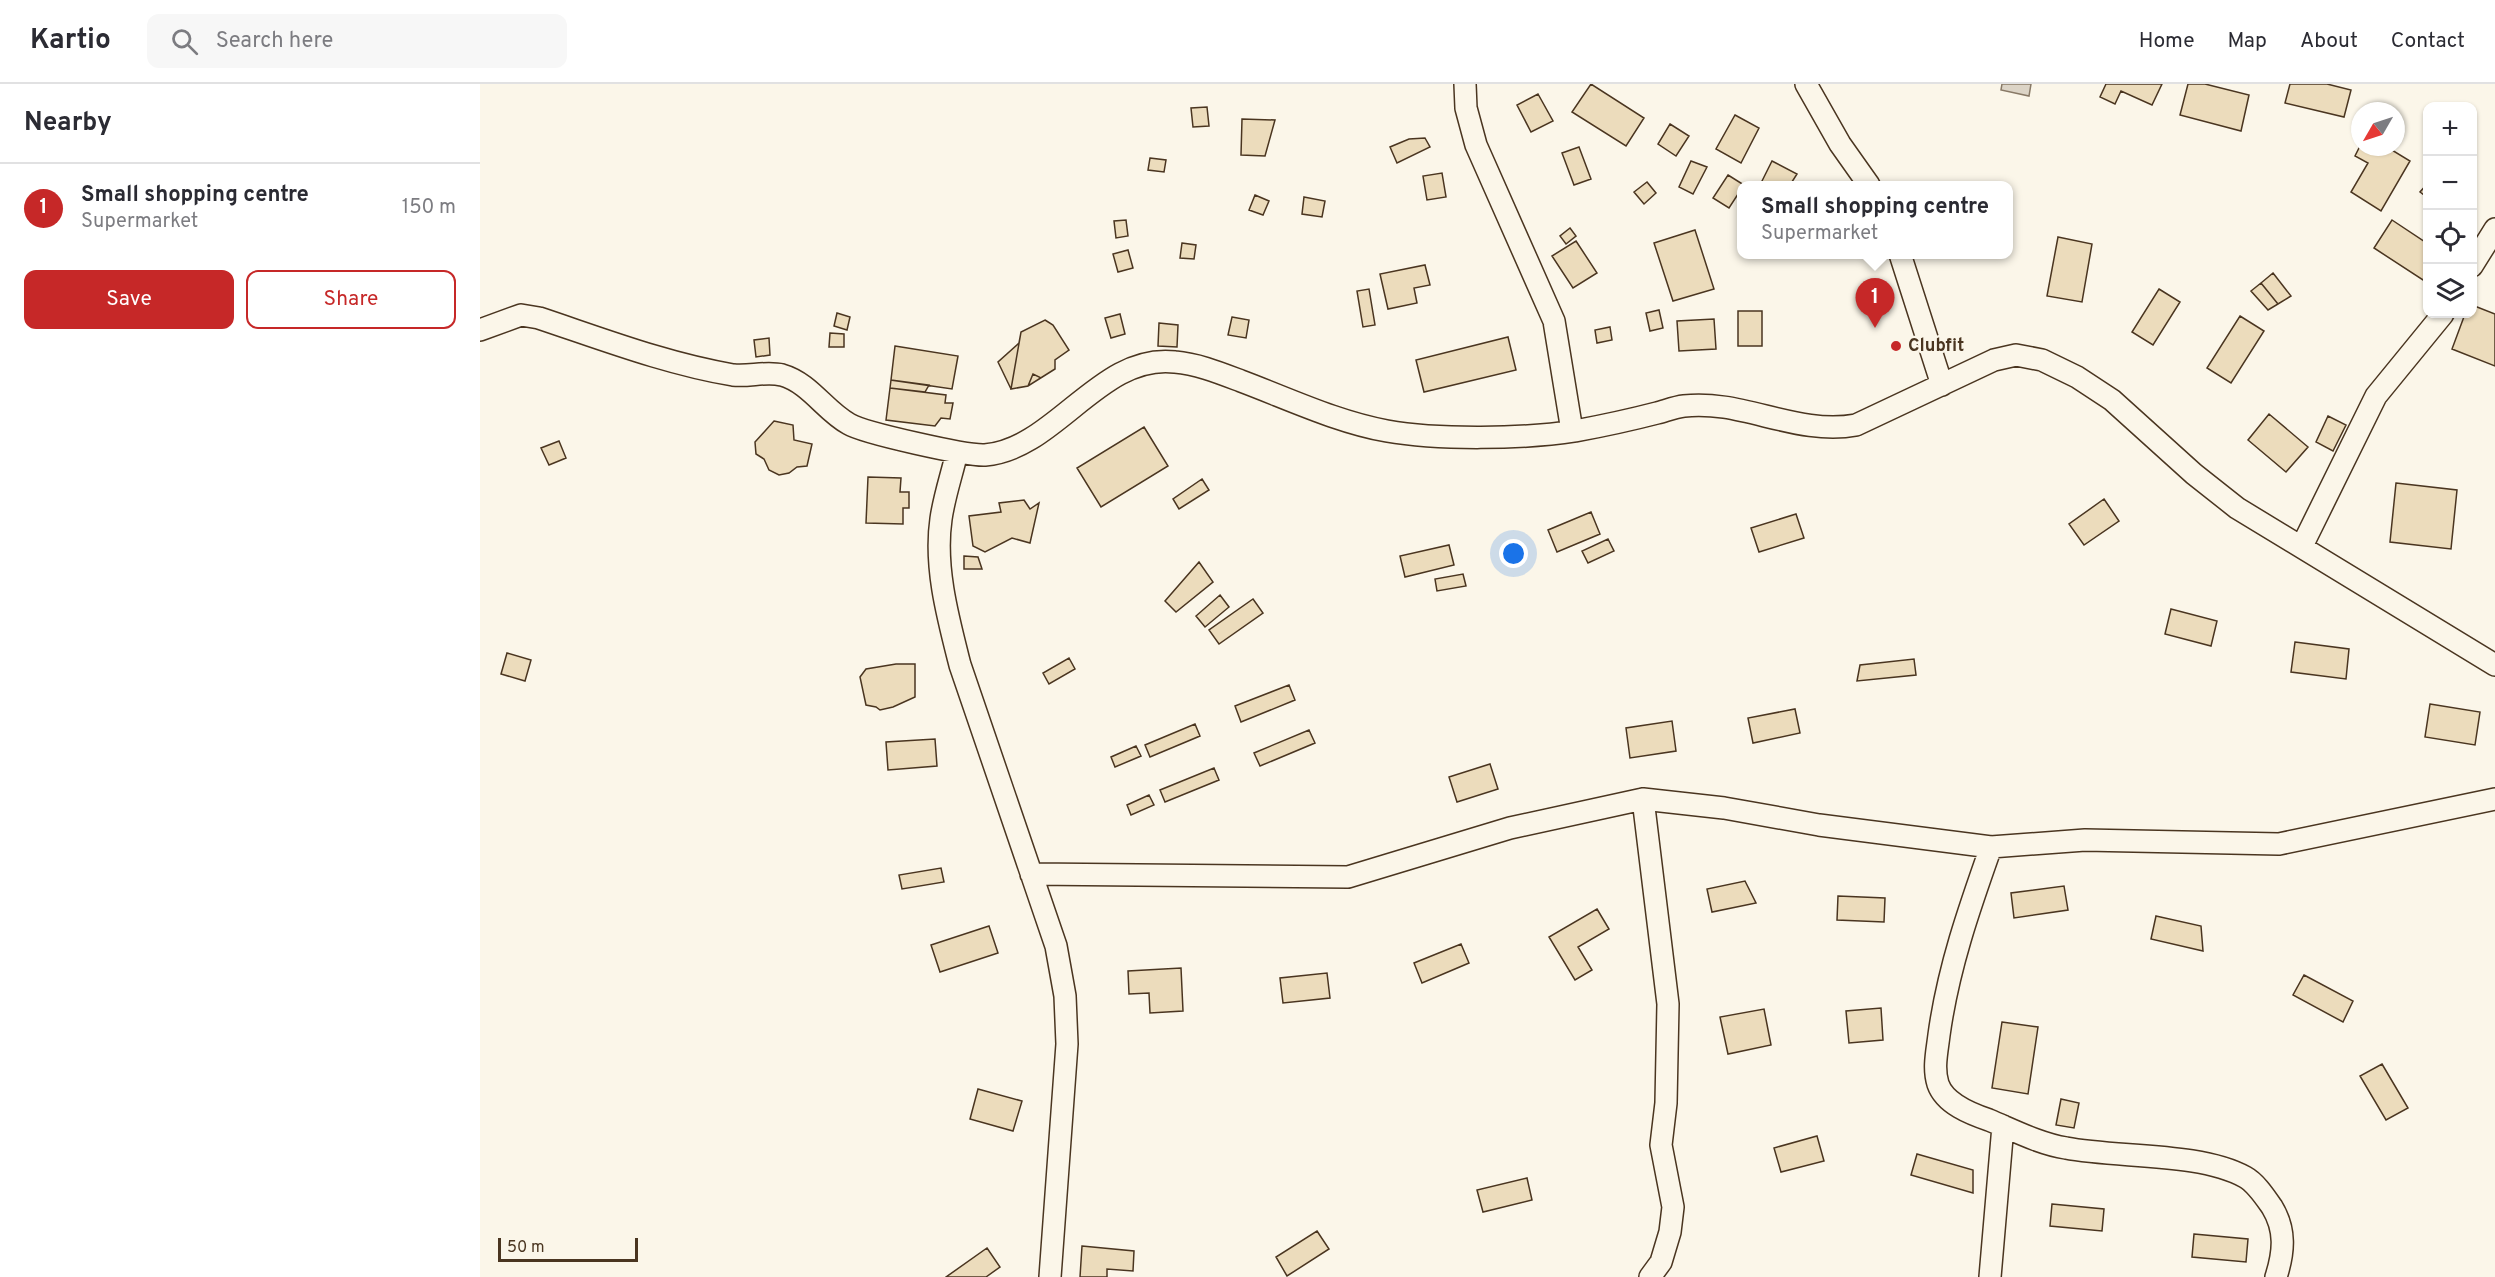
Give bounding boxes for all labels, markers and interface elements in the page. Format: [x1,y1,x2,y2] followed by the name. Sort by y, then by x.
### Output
[147,14,567,68] search box
[30,23,111,59] text: Kartio
[168,25,201,58] icon: search
[216,28,333,55] text: Search here
[2139,28,2195,55] text: Home
[2228,28,2267,55] text: Map
[2300,28,2358,55] text: About
[2391,28,2465,55] text: Contact
[2351,102,2405,156] north arrow
[2423,102,2477,318] map controls
[2423,102,2477,156] button: +
[24,107,112,140] text: Nearby
[2423,156,2477,210] button: −
[1737,181,2013,259] popup
[81,182,309,209] text: Small shopping centre
[1761,194,1989,221] text: Small shopping centre
[40,195,48,221] text: 1
[402,195,456,221] text: 150 m
[81,209,198,235] text: Supermarket
[2423,210,2477,264] button: locate
[1761,221,1878,247] text: Supermarket
[2423,264,2477,318] button: layers
[24,270,234,329] button: Save
[246,270,456,329] button: Share
[1856,278,1894,328] pin: 1
[1908,335,1964,358] place label: Clubfit
[1889,339,1903,353] marker: Clubfit
[1499,539,1528,568] your location
[498,1235,638,1262] scale bar
[507,1238,545,1258] text: 50 m

